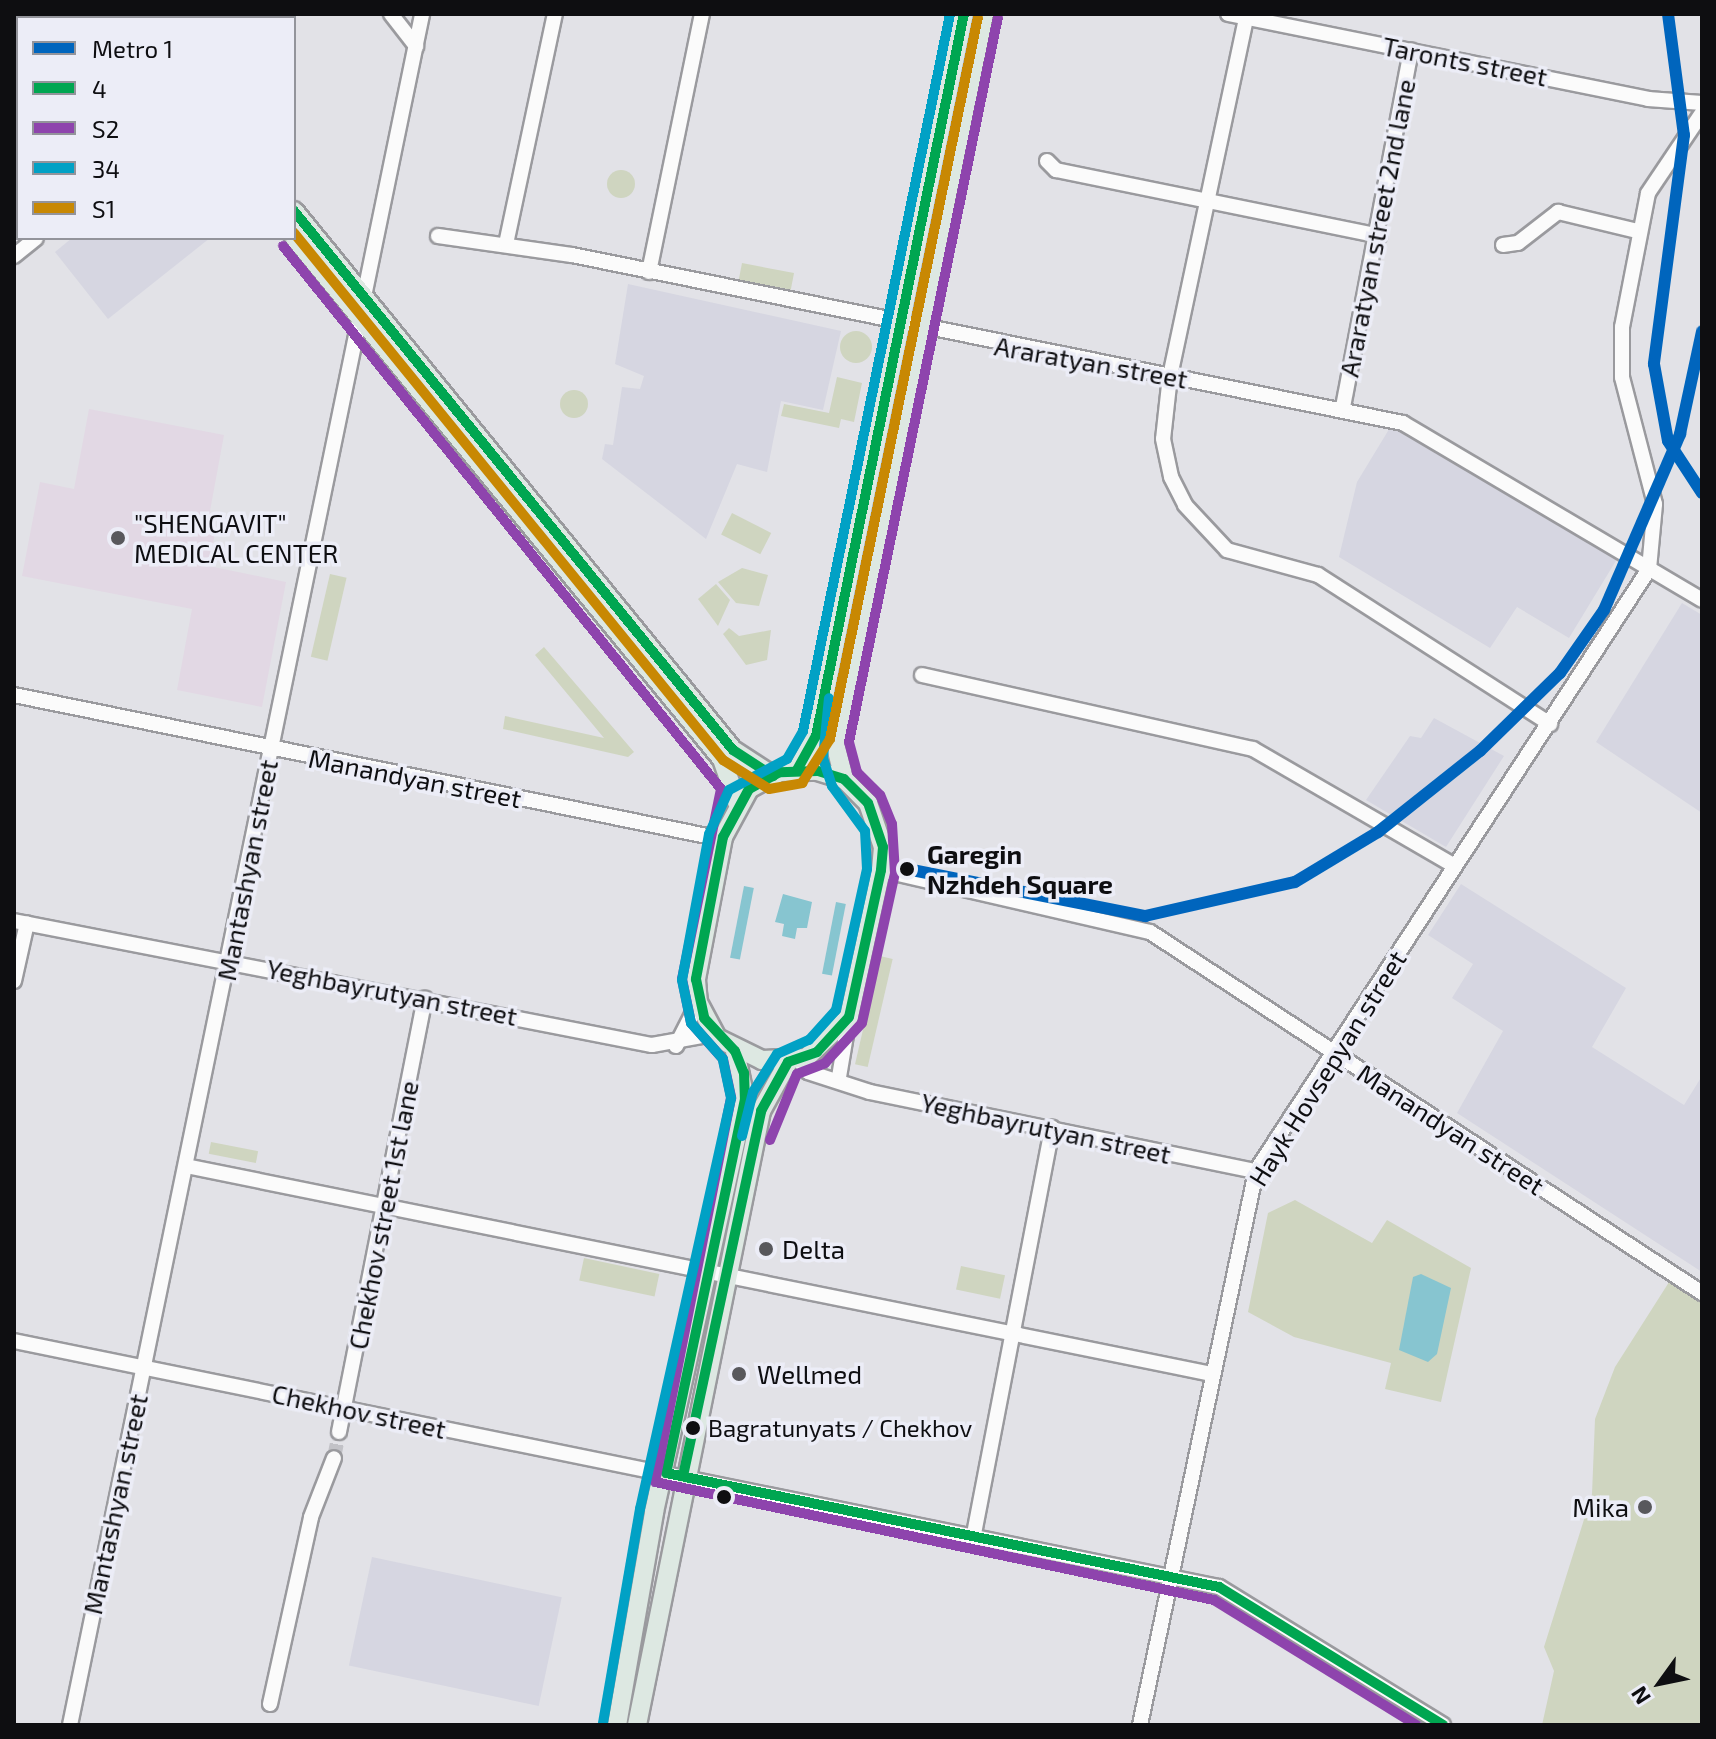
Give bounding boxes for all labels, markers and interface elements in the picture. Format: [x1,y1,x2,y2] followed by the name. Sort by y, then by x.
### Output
[16,16,296,240] legend
[1380,30,1550,92] street label: Taronts street
[92,34,173,63] text: Metro 1
[92,74,107,103] text: 4
[1333,77,1421,379] street label: Araratyan street 2nd lane
[92,114,119,143] text: Տ2
[92,154,120,183] text: 34
[92,194,115,223] text: Տ1
[992,330,1190,394] street label: Araratyan street
[134,507,339,568] place label: "SHENGAVIT" MEDICAL CENTER
[109,529,127,547] marker: "SHENGAVIT" MEDICAL CENTER
[306,742,524,814] street label: Manandyan street
[210,757,284,983] street label: Mantashyan street
[927,838,1113,900] place label: Garegin Nzhdeh Square
[894,856,920,882] marker: Garegin Nzhdeh Square
[1242,944,1412,1192] street label: Hayk Hovsepyan street
[264,952,520,1032] street label: Yeghbayrutyan street
[1352,1057,1550,1201] street label: Manandyan street
[342,1078,424,1352] street label: Chekhov street 1st lane
[918,1086,1174,1170] street label: Yeghbayrutyan street
[782,1233,845,1265] place label: Delta
[757,1240,775,1258] marker: Delta
[757,1358,862,1390] place label: Wellmed
[728,1363,750,1385] marker: Wellmed
[269,1377,449,1445] street label: Chekhov street
[76,1391,154,1617] street label: Mantashyan street
[708,1414,972,1442] place label: Bagratunyats / Chekhov
[685,1420,701,1436] marker: Bagratunyats / Chekhov
[716,1489,732,1505] unlabelled marker
[1572,1491,1629,1523] place label: Mika
[1636,1498,1654,1516] marker: Mika
[1620,1643,1700,1723] north arrow
[1625,1682,1655,1710] text: N

